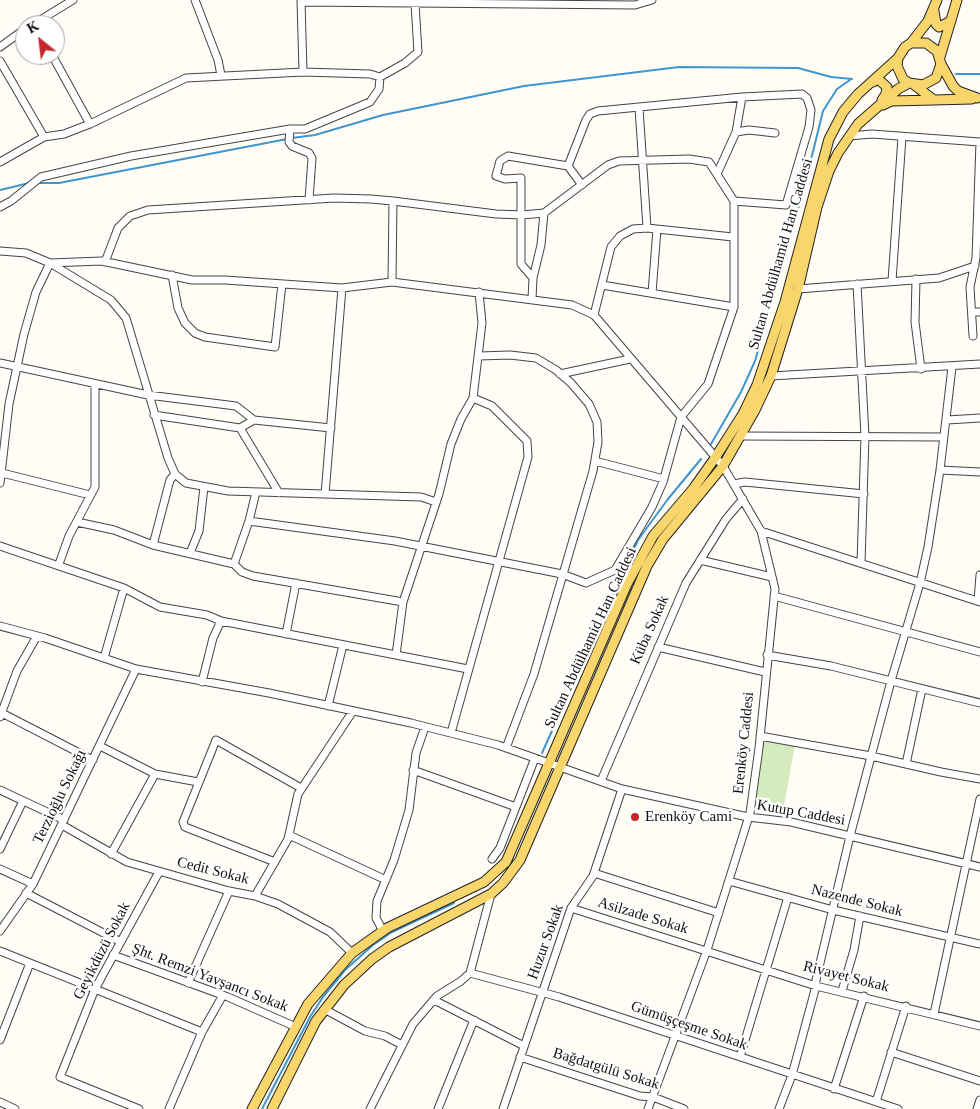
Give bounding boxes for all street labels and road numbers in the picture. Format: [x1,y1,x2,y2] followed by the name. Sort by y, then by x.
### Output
[745,156,817,352] street label: Sultan Abdülhamid Han Caddesi
[541,545,641,731] street label: Sultan Abdülhamid Han Caddesi
[627,593,673,667] street label: Küba Sokak
[730,691,758,795] street label: Erenköy Caddesi
[29,747,91,847] street label: Terzioğlu Sokağı
[755,796,847,830] street label: Kutup Caddesi
[175,853,251,889] street label: Cedit Sokak
[809,881,905,921] street label: Nazende Sokak
[596,894,690,938] street label: Asilzade Sokak
[70,899,134,1003] street label: Geyikdüzü Sokak
[524,902,568,982] street label: Huzur Sokak
[129,940,291,1016] street label: Şht. Remzi Yavşancı Sokak
[801,958,891,996] street label: Rivayet Sokak
[628,998,750,1054] street label: Gümüşçeşme Sokak
[551,1044,661,1094] street label: Bağdatgülü Sokak

